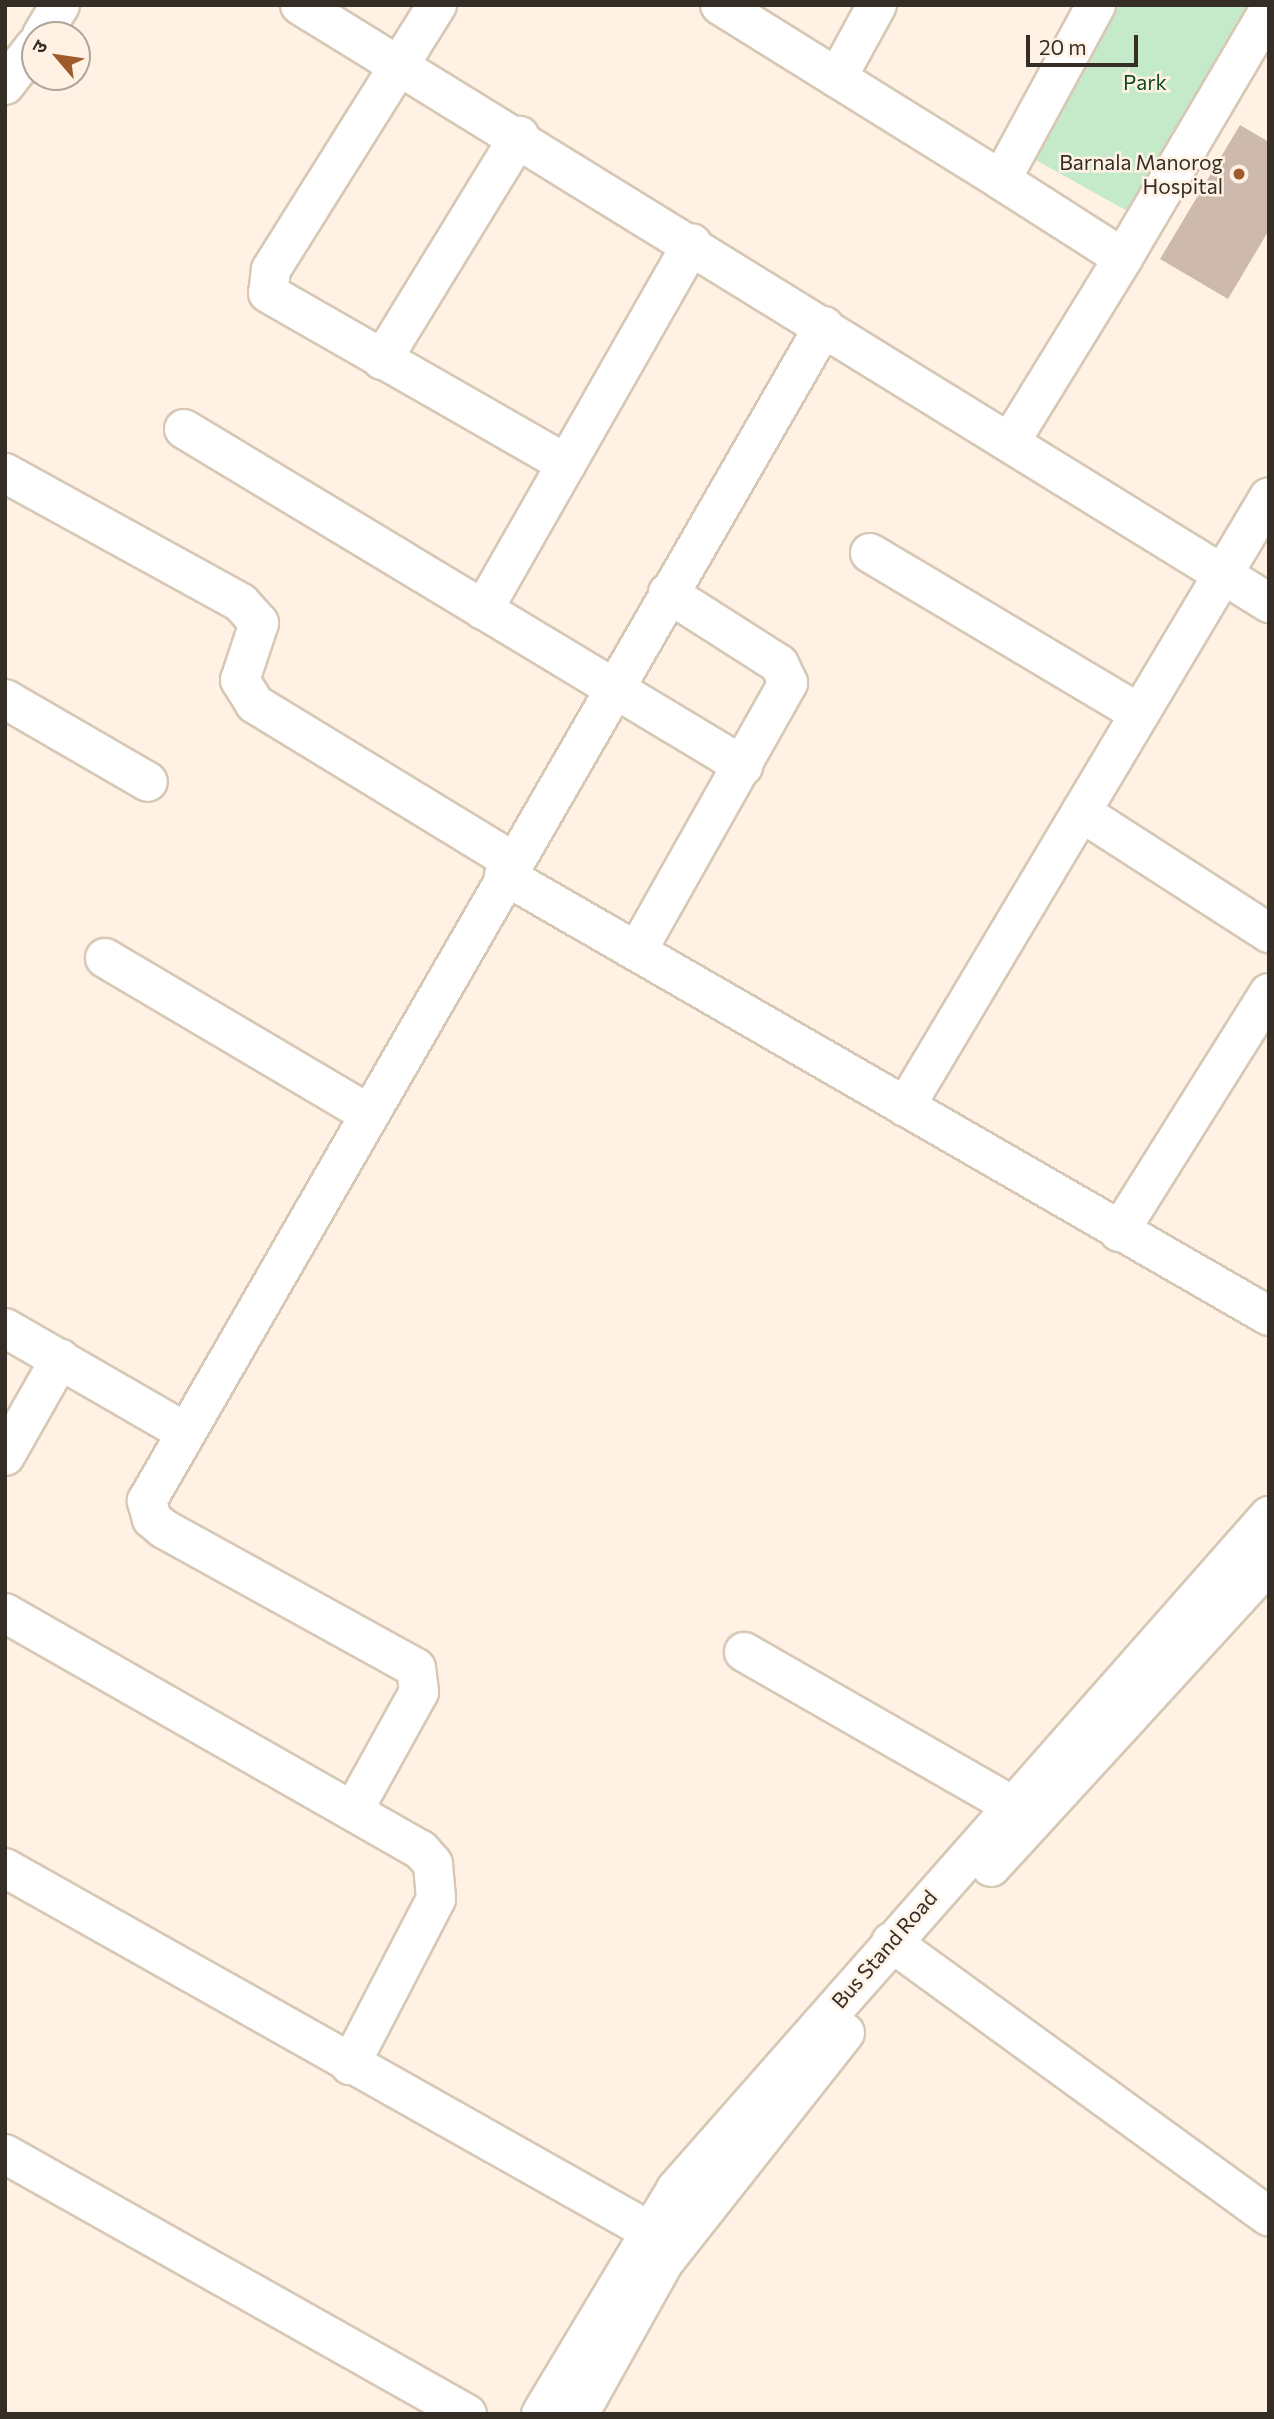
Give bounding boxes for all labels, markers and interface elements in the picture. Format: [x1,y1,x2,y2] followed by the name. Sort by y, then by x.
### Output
[21,21,91,91] north arrow
[1029,21,1141,65] scale bar
[1039,34,1087,59] text: 20 m
[26,36,52,57] text: उ
[1123,69,1167,95] park label: Park
[1059,149,1223,199] place label: Barnala Manorog Hospital
[1229,164,1249,184] marker: Barnala Manorog Hospital
[826,1885,942,2013] street label: Bus Stand Road

